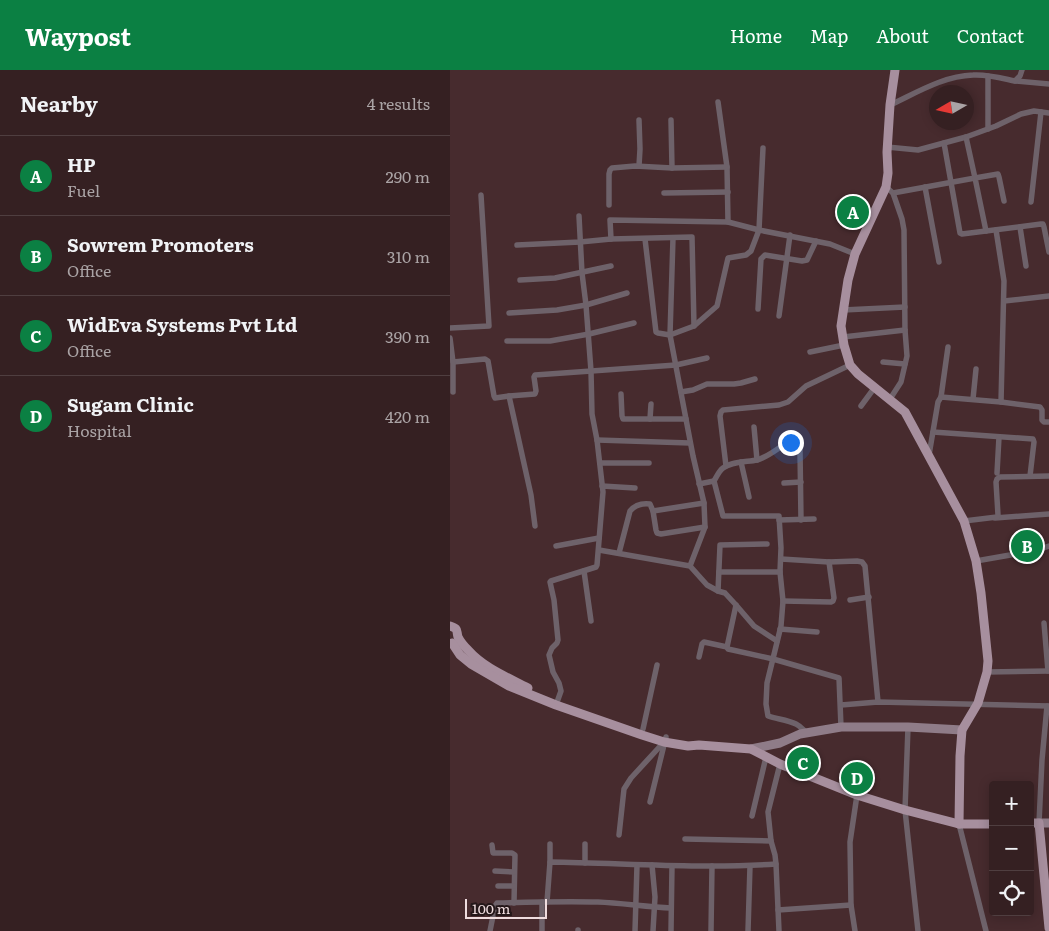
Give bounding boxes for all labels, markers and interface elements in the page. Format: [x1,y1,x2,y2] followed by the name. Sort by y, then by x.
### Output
[25,18,131,53] text: Waypost
[730,22,782,49] text: Home
[810,22,848,49] text: Map
[876,22,929,49] text: About
[957,22,1024,49] text: Contact
[929,85,974,130] north arrow
[20,87,98,118] text: Nearby
[367,91,430,115] text: 4 results
[67,150,95,178] text: HP
[30,164,42,188] text: A
[386,164,430,188] text: 290 m
[67,178,100,202] text: Fuel
[837,193,869,231] pin: A
[67,230,254,258] text: Sowrem Promoters
[30,244,42,268] text: B
[387,244,430,268] text: 310 m
[67,258,111,282] text: Office
[67,310,297,338] text: WidEva Systems Pvt Ltd
[30,324,42,348] text: C
[385,324,430,348] text: 390 m
[67,338,111,362] text: Office
[67,390,194,418] text: Sugam Clinic
[30,404,42,428] text: D
[385,404,430,428] text: 420 m
[67,418,132,442] text: Hospital
[778,430,804,456] your location
[1011,527,1043,565] pin: B
[787,744,819,782] pin: C
[841,759,873,797] pin: D
[989,781,1034,916] map controls
[989,781,1034,826] button: +
[989,826,1034,871] button: −
[989,871,1034,916] button: locate
[465,896,548,919] scale bar
[472,898,510,918] text: 100 m

